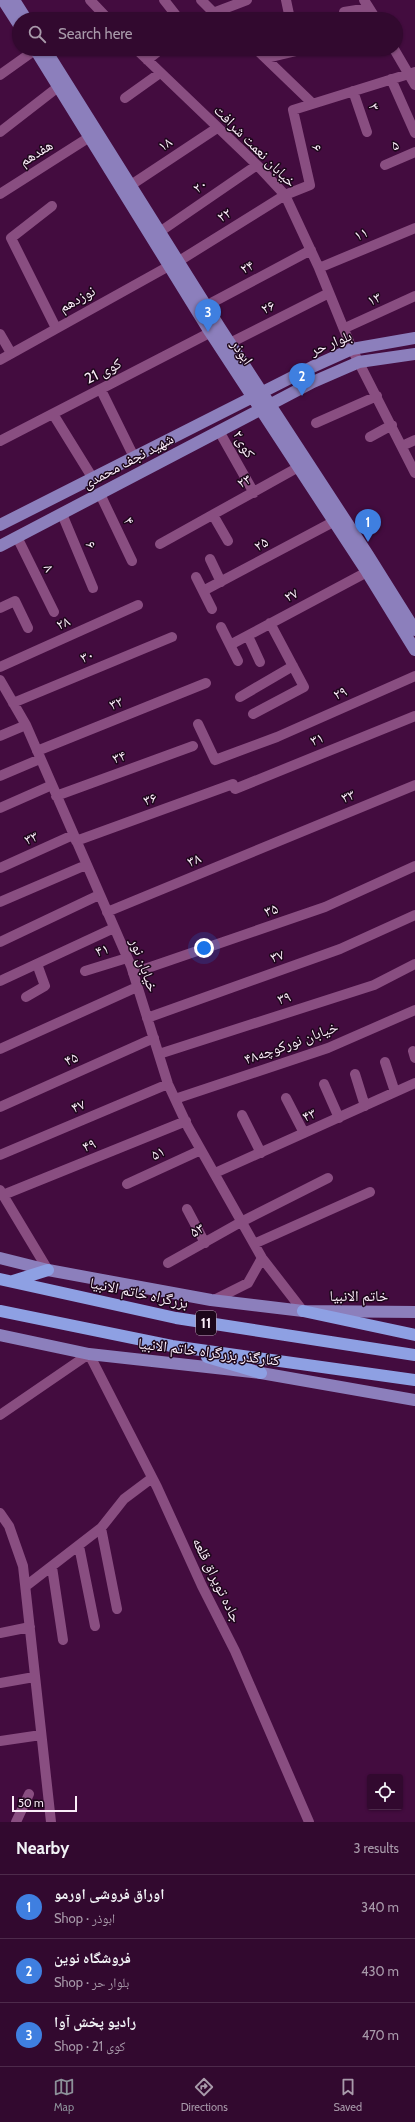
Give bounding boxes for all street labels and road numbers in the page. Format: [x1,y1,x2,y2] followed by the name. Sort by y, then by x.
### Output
[209,101,300,192] street label: خیابان نعمت شرافت
[364,101,384,113] street label: ۳
[154,133,176,155] street label: ۱۸
[388,135,402,155] street label: ۵
[16,136,57,171] street label: هفدهم
[307,143,327,154] street label: ۶
[189,175,211,197] street label: ۲۰
[214,204,235,226] street label: ۲۲
[351,223,371,245] street label: ۱۱
[237,256,257,278] street label: ۲۴
[56,282,99,317] street label: نوزدهم
[364,288,384,310] street label: ۱۳
[258,296,278,318] street label: ۲۶
[307,327,354,360] street label: بلوار حر
[227,335,257,368] street label: ابوذر
[82,354,125,389] street label: کوی 21
[228,427,259,462] street label: کوی۲
[79,429,177,493] street label: شهید نجف محمدی
[234,470,254,492] street label: ۲۳
[119,514,139,528] street label: ۴
[251,533,271,555] street label: ۲۵
[81,538,101,552] street label: ۶
[39,561,59,575] street label: ۸
[281,584,301,606] street label: ۲۷
[53,612,73,634] street label: ۲۸
[77,645,97,667] street label: ۳۰
[330,682,350,704] street label: ۲۹
[106,692,126,714] street label: ۳۲
[307,728,327,750] street label: ۳۱
[110,746,129,768] street label: ۳۴
[338,785,358,807] street label: ۳۳
[141,788,160,810] street label: ۳۶
[21,827,41,849] street label: ۳۳
[184,849,204,871] street label: ۳۸
[262,899,281,921] street label: ۳۵
[125,935,162,995] street label: خیابان نور
[93,939,111,961] street label: ۴۱
[268,945,287,967] street label: ۳۷
[275,987,293,1009] street label: ۳۹
[241,1017,341,1069] street label: خیابان نورکوچه۴۸
[61,1048,81,1070] street label: ۴۵
[68,1095,88,1117] street label: ۴۷
[299,1104,319,1126] street label: ۴۳
[79,1134,99,1156] street label: ۴۹
[148,1142,168,1164] street label: ۵۱
[187,1219,207,1241] street label: ۵۳
[88,1274,190,1313] street label: بزرگراه خاتم الانبیا
[330,1287,389,1306] street label: خاتم الانبیا
[196,1311,216,1335] road number: 11
[137,1334,281,1371] street label: کنارگذر بزرگراه خاتم الانبیا
[188,1535,245,1626] street label: جاده توپراق قلعه

